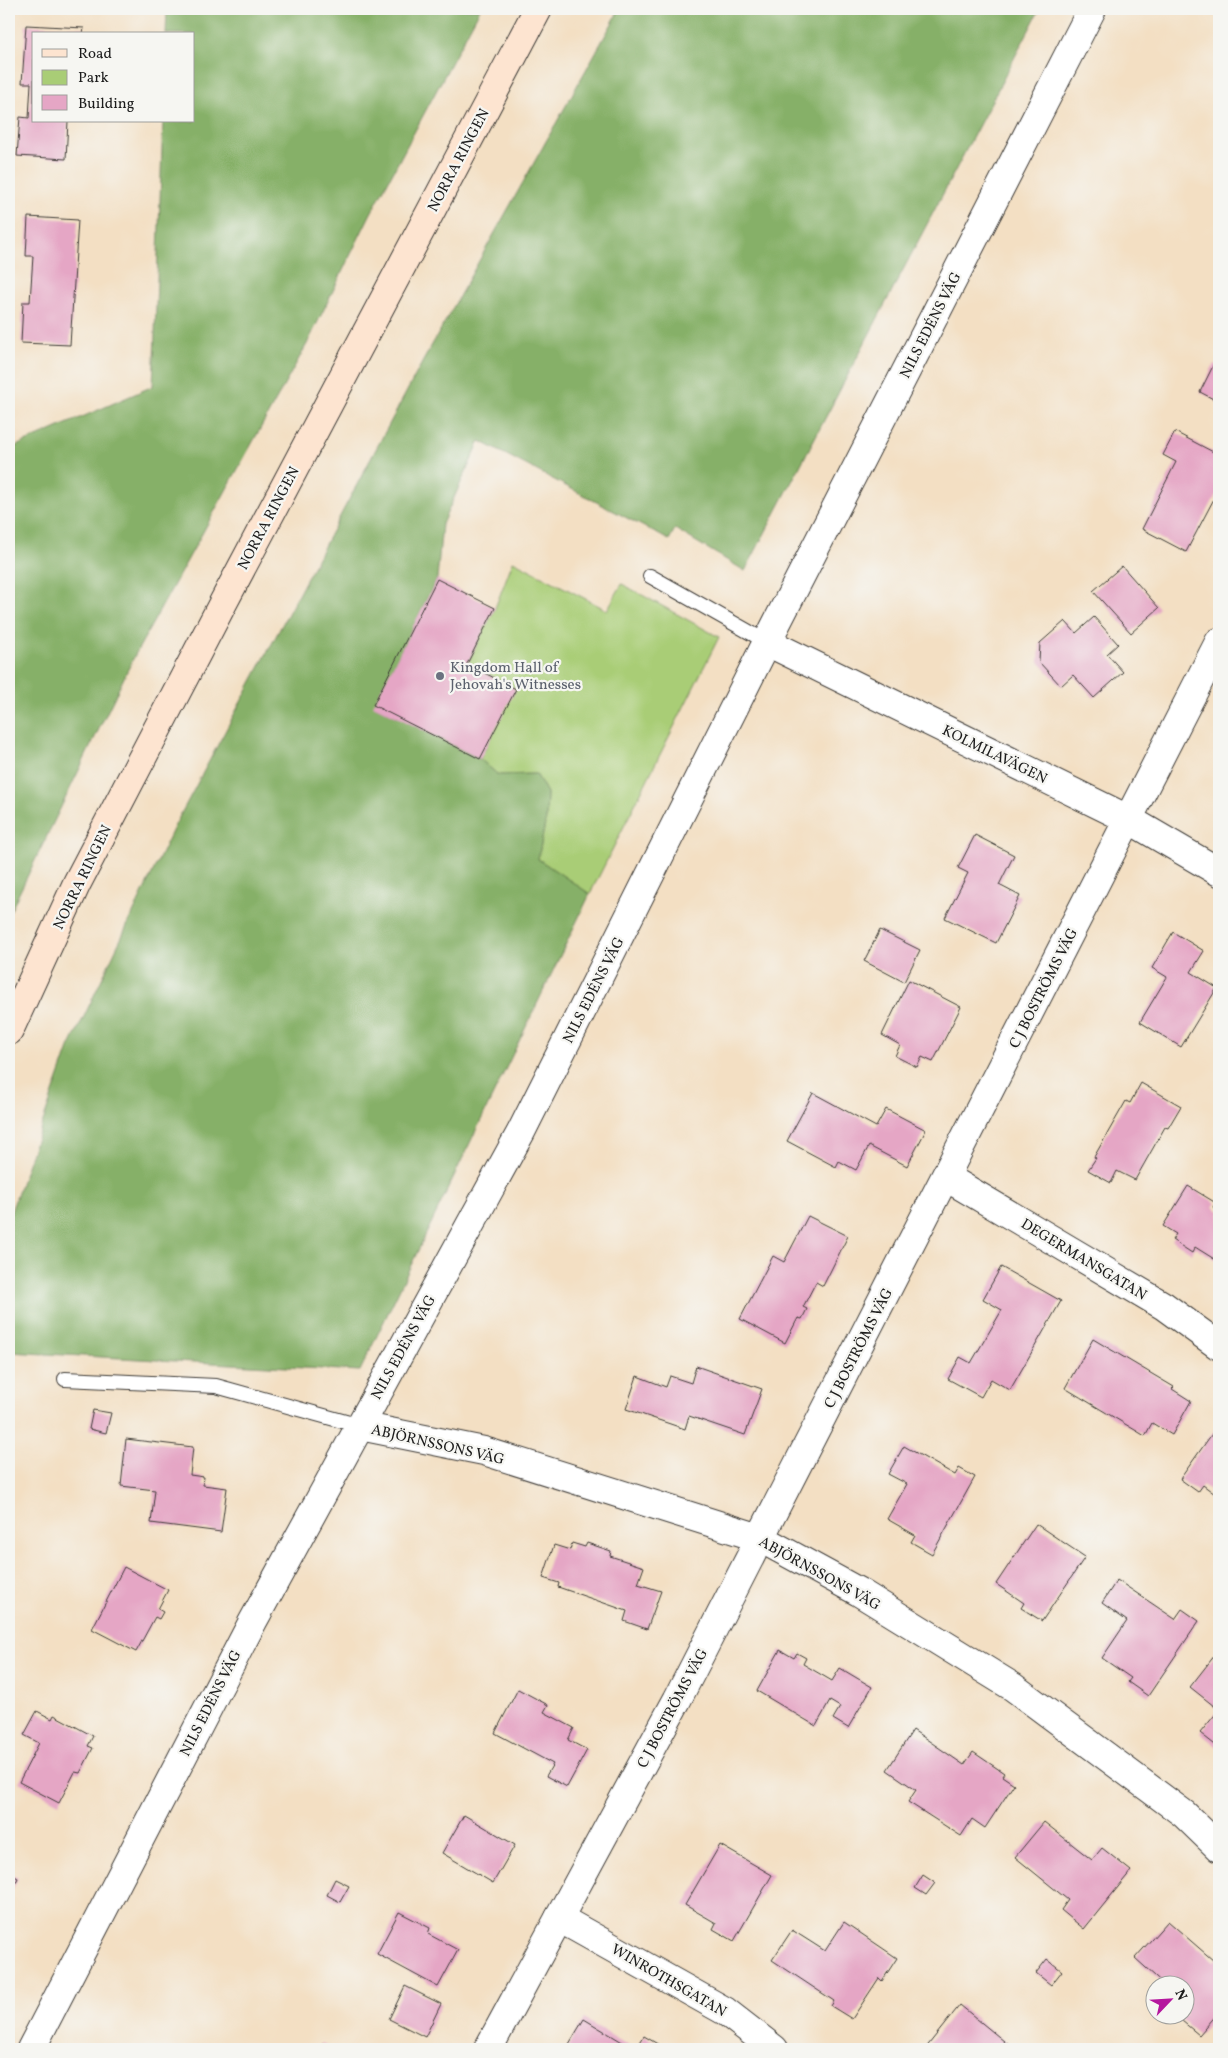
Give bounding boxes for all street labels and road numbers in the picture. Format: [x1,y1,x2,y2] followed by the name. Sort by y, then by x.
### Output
[423,105,495,216] street label: NORRA RINGEN
[896,269,967,382] street label: NILS EDÉNS VÄG
[233,463,305,574] street label: NORRA RINGEN
[938,721,1050,790] street label: KOLMILAVÄGEN
[49,822,118,933] street label: NORRA RINGEN
[1005,925,1084,1053] street label: C J BOSTRÖMS VÄG
[559,934,630,1047] street label: NILS EDÉNS VÄG
[1016,1214,1150,1306] street label: DEGERMANSGATAN
[820,1285,899,1413] street label: C J BOSTRÖMS VÄG
[367,1292,442,1404] street label: NILS EDÉNS VÄG
[369,1420,506,1471] street label: ABJÖRNSSONS VÄG
[755,1532,884,1617] street label: ABJÖRNSSONS VÄG
[633,1645,714,1772] street label: C J BOSTRÖMS VÄG
[176,1647,247,1760] street label: NILS EDÉNS VÄG
[607,1940,730,2023] street label: WINROTHSGATAN

